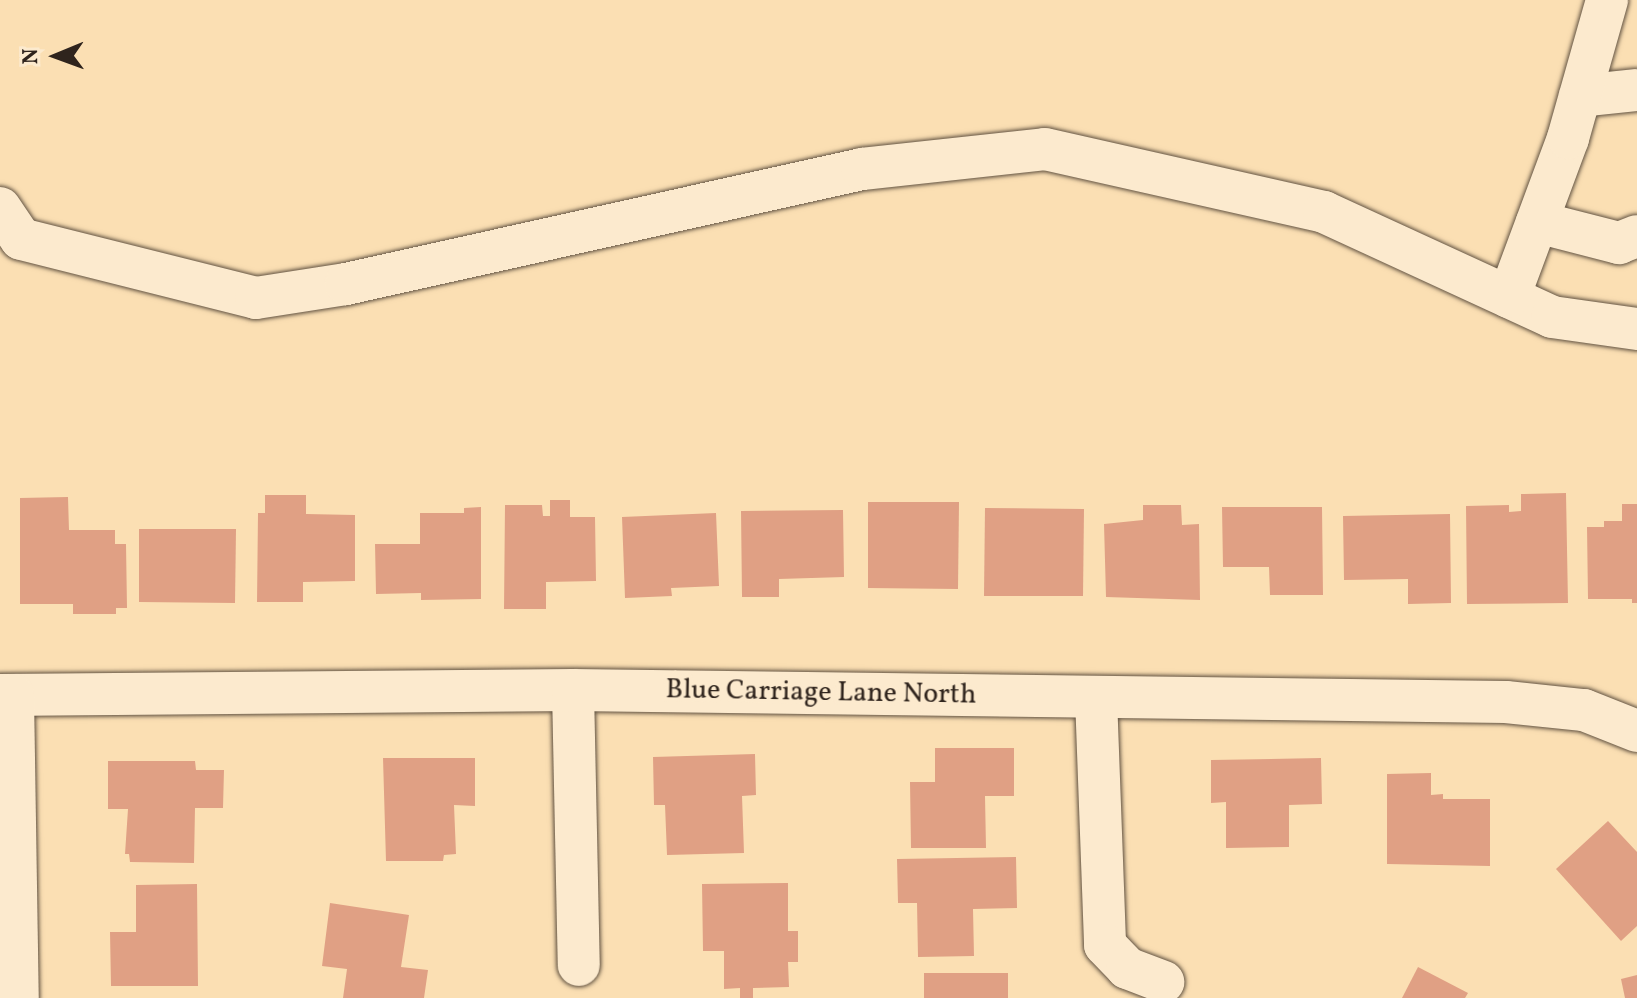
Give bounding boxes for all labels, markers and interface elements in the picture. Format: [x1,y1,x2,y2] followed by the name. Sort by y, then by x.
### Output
[16,16,96,96] north arrow
[16,48,47,65] text: N
[665,673,977,713] street label: Blue Carriage Lane North

